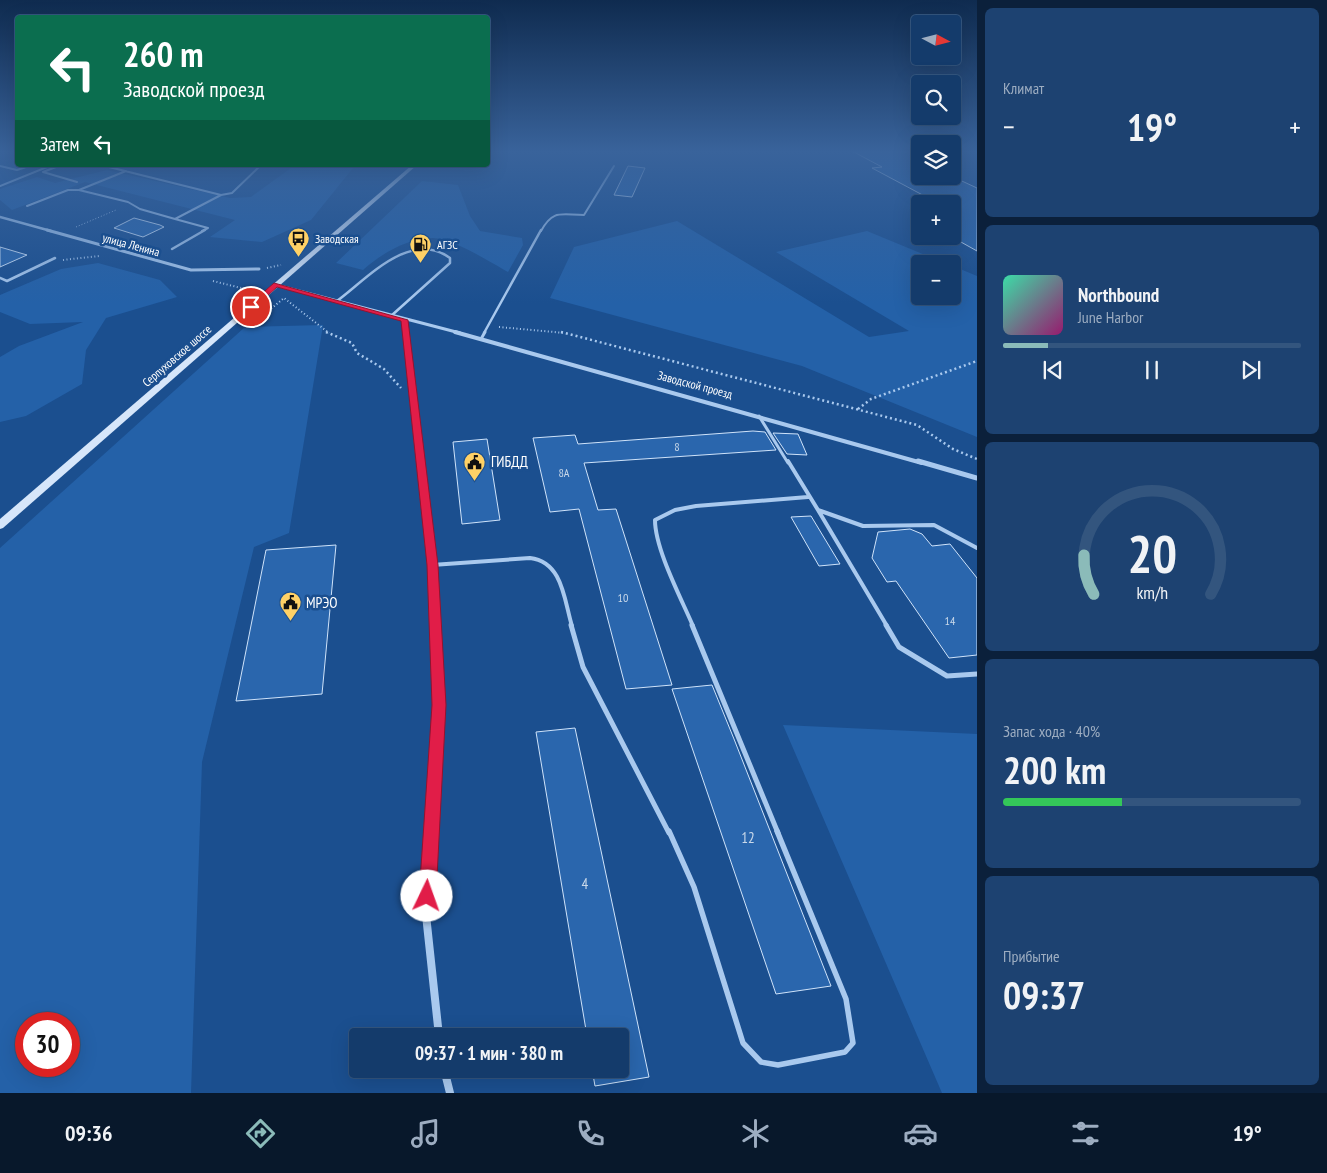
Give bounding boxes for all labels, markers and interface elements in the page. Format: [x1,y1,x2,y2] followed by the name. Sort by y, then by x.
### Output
[911,15,961,65] north arrow
[911,15,961,305] map controls
[123,31,204,77] text: 260 m
[40,35,105,100] icon: left
[123,75,264,103] text: Заводской проезд
[911,75,961,125] button: search
[1003,78,1044,98] text: Климат
[1127,102,1177,151] text: 19°
[1003,108,1015,145] text: −
[1289,108,1301,145] text: +
[89,130,117,158] icon: left
[40,132,79,156] text: Затем
[911,135,961,185] button: layers
[911,195,961,245] button: +
[287,227,311,258] bus stop icon: Заводская
[101,230,162,259] street label: улица Ленина
[315,231,359,246] place label: Заводская
[409,233,433,264] fuel station icon: АГЗС
[437,237,458,252] place label: АГЗС
[911,255,961,305] button: −
[1078,283,1159,307] text: Northbound
[230,286,272,328] pin
[237,293,265,321] icon: arrive
[1078,307,1143,327] text: June Harbor
[139,322,214,390] street label: Серпуховское шоссе
[1039,356,1067,384] icon: previous
[1138,356,1166,384] icon: pause
[1237,356,1265,384] icon: next
[656,367,735,402] street label: Заводской проезд
[674,439,680,454] house number: 8
[463,450,487,481] public building icon: ГИБДД
[491,452,528,471] place label: ГИБДД
[558,465,570,480] house number: 8А
[1127,520,1177,587] text: 20
[1136,581,1168,604] text: km/h
[618,590,628,605] house number: 10
[278,591,302,622] public building icon: МРЭО
[306,593,338,612] place label: МРЭО
[945,613,956,628] house number: 14
[1003,721,1100,741] text: Запас хода · 40%
[1003,745,1106,794] text: 200 km
[741,828,755,847] house number: 12
[400,869,452,921] position arrow
[582,874,589,893] house number: 4
[1003,946,1060,966] text: Прибытие
[1003,970,1085,1019] text: 09:37
[15,1012,80,1077] speed limit sign: 30
[415,1041,563,1065] text: 09:37 · 1 мин · 380 m
[243,1116,278,1151] icon: directions
[408,1116,443,1151] icon: music
[573,1116,608,1151] icon: phone
[738,1116,773,1151] icon: climate
[903,1116,938,1151] icon: car
[1068,1116,1103,1151] icon: filters
[65,1119,113,1147] text: 09:36
[1233,1119,1262,1147] text: 19°

